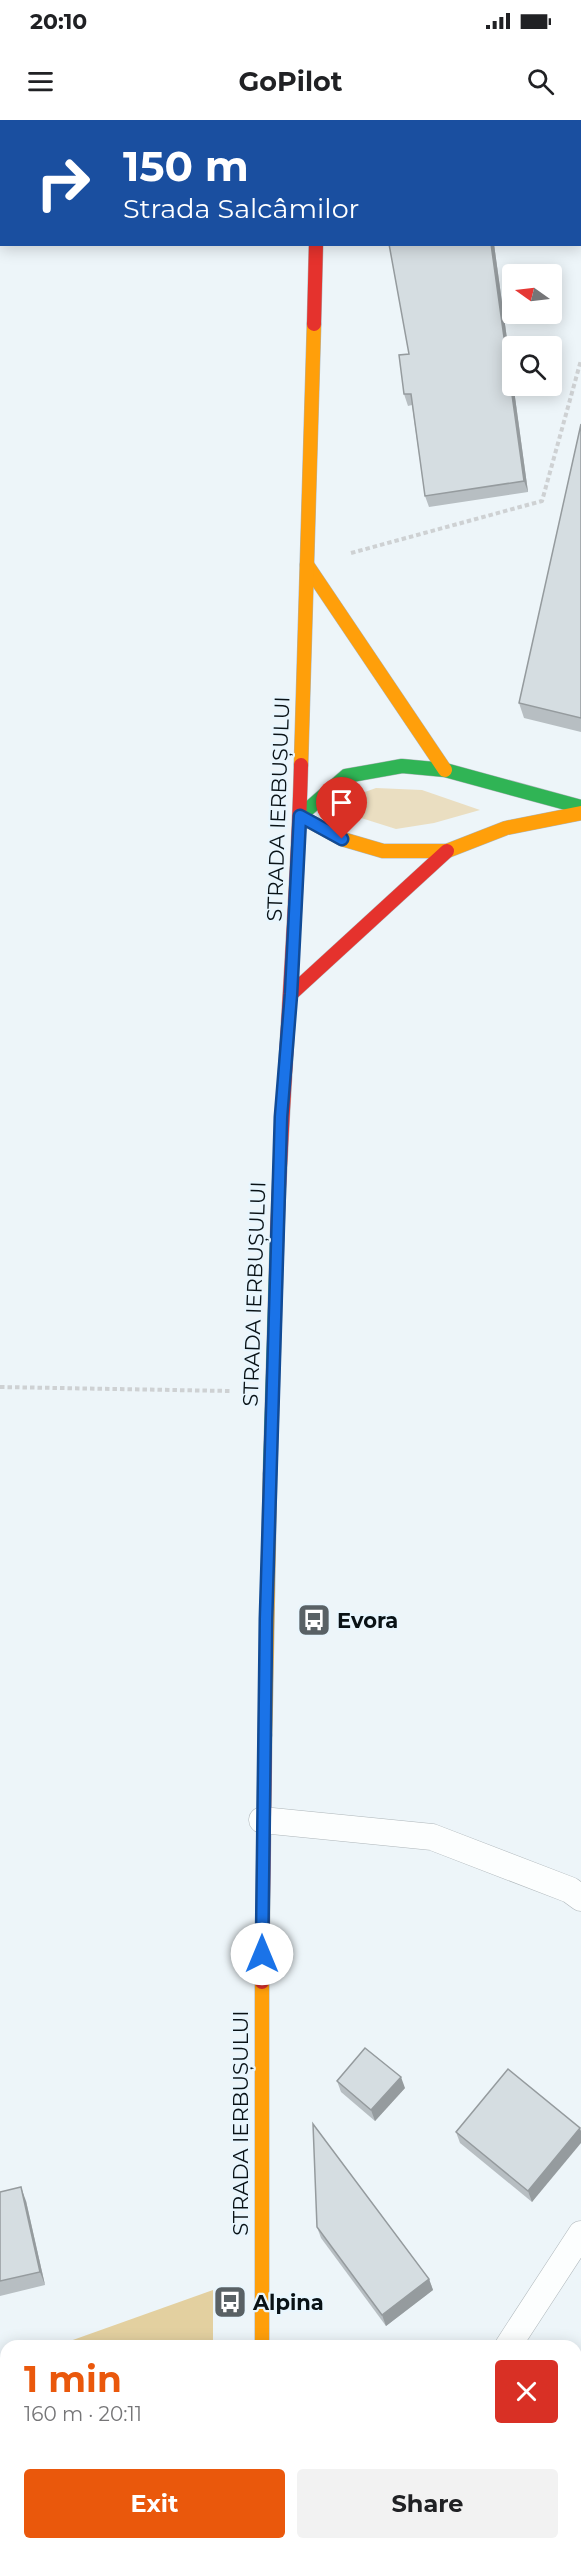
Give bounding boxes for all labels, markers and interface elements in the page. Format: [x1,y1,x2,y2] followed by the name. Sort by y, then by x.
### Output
[30,8,87,35] text: 20:10
[24,65,57,98] icon: menu
[239,65,342,98] text: GoPilot
[524,65,557,98] icon: search
[123,140,249,192] text: 150 m
[24,144,102,222] icon: right
[123,192,359,225] text: Strada Salcâmilor
[502,264,562,324] north arrow
[502,264,562,396] map controls
[502,336,562,396] button: search
[262,696,295,922] street label: STRADA IERBUȘULUI
[316,777,367,839] pin
[325,786,358,819] icon: arrive
[238,1181,271,1407] street label: STRADA IERBUȘULUI
[296,1602,332,1638] bus stop icon: Evora
[337,1608,398,1633] place label: Evora
[230,1922,294,1986] position arrow
[228,2010,254,2236] street label: STRADA IERBUȘULUI
[212,2284,248,2320] bus stop icon: Alpina
[252,2290,324,2315] place label: Alpina
[24,2357,122,2401] text: 1 min
[495,2360,558,2423] button: close
[24,2402,142,2426] text: 160 m · 20:11
[24,2469,285,2538] button: Exit
[297,2469,558,2538] button: Share

